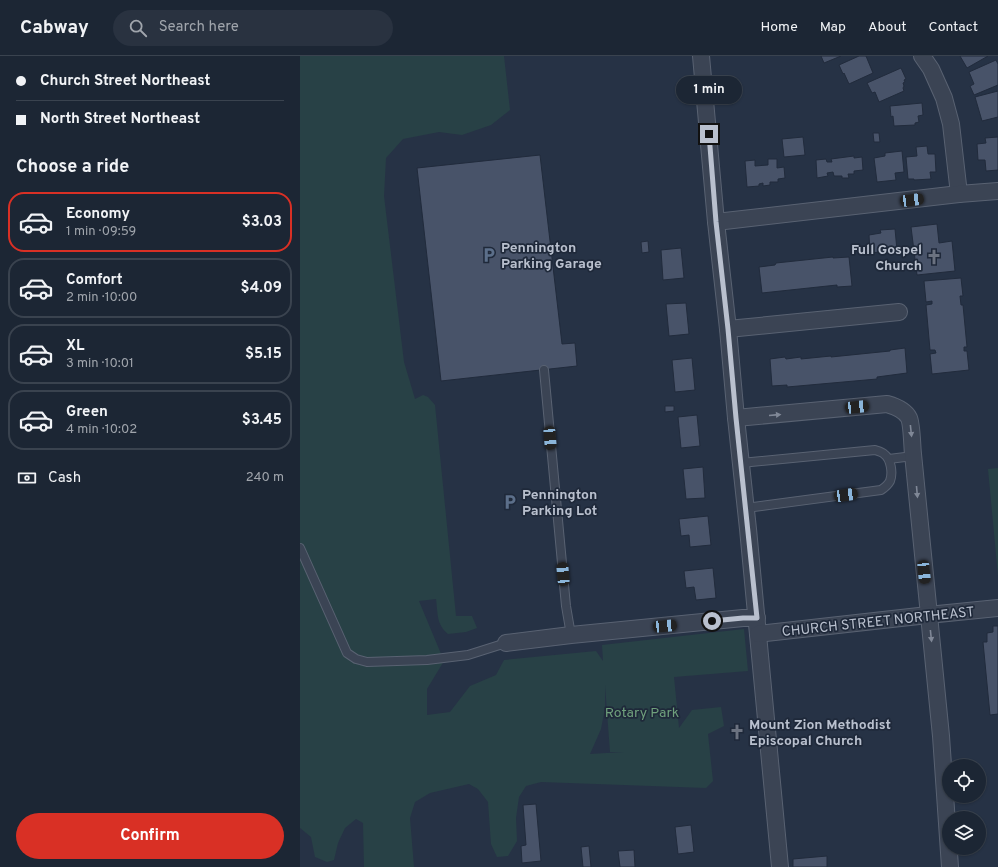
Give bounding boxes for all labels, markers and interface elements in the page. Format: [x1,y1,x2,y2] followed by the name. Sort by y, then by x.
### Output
[113,10,393,46] search box
[20,16,89,40] text: Cabway
[127,17,149,39] icon: search
[159,18,239,37] text: Search here
[761,19,798,36] text: Home
[820,19,846,36] text: Map
[868,19,907,36] text: About
[929,19,978,36] text: Contact
[40,72,210,91] text: Church Street Northeast
[676,76,742,104] callout: 1 min
[693,82,725,98] text: 1 min
[40,110,200,129] text: North Street Northeast
[700,125,718,143] route end
[16,156,129,179] text: Choose a ride
[899,193,925,207] car
[18,204,54,240] icon: car
[66,205,130,224] text: Economy
[242,213,282,232] text: $3.03
[66,224,136,240] text: 1 min · 09:59
[501,240,602,273] place label: Pennington Parking Garage
[851,242,922,275] place label: Full Gospel Church
[480,246,498,264] parking icon: Pennington Parking Garage
[925,248,943,266] church icon: Full Gospel Church
[18,270,54,306] icon: car
[66,271,123,290] text: Comfort
[241,279,282,298] text: $4.09
[66,290,137,306] text: 2 min · 10:00
[18,336,54,372] icon: car
[66,337,84,356] text: XL
[245,345,282,364] text: $5.15
[66,356,134,372] text: 3 min · 10:01
[844,400,870,414] car
[18,402,54,438] icon: car
[66,403,108,422] text: Green
[242,411,282,430] text: $3.45
[769,411,781,418] one-way arrow
[66,422,137,438] text: 4 min · 10:02
[907,425,914,437] one-way arrow
[543,426,557,450] car
[16,467,38,489] icon: cash
[48,469,81,488] text: Cash
[246,470,284,486] text: 240 m
[913,486,920,498] one-way arrow
[522,487,597,520] place label: Pennington Parking Lot
[833,487,859,503] car
[501,493,519,511] parking icon: Pennington Parking Lot
[917,559,931,585] car
[556,562,570,586] car
[781,604,975,641] street label: CHURCH STREET NORTHEAST
[703,612,721,630] route start
[653,619,677,633] car
[927,630,934,642] one-way arrow
[605,705,679,722] park label: Rotary Park
[749,717,891,750] place label: Mount Zion Methodist Episcopal Church
[728,723,746,741] church icon: Mount Zion Methodist Episcopal Church
[942,759,986,855] map controls
[942,759,986,803] button: locate
[942,811,986,855] button: layers
[16,813,284,859] button: Confirm

